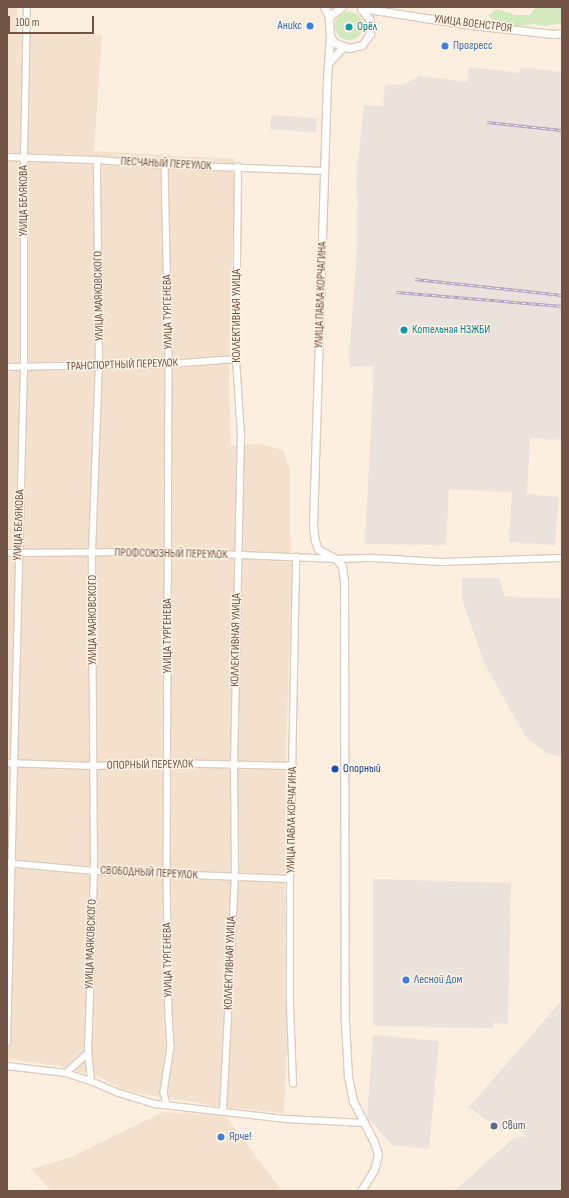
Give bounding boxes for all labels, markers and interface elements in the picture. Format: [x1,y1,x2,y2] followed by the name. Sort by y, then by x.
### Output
[10,8,96,34] scale bar
[433,12,513,36] street label: УЛИЦА ВОЕНСТРОЯ
[15,15,40,30] text: 100 m
[277,19,302,33] place label: Аникс
[357,20,377,34] place label: Орёл
[305,21,315,31] marker: Аникс
[344,22,354,32] marker: Орёл
[453,39,493,53] place label: Прогресс
[440,41,450,51] marker: Прогресс
[120,154,212,174] street label: ПЕСЧАНЫЙ ПЕРЕУЛОК
[17,165,31,237] street label: УЛИЦА БЕЛЯКОВА
[312,241,330,349] street label: УЛИЦА ПАВЛА КОРЧАГИНА
[91,251,107,341] street label: УЛИЦА МАЯКОВСКОГО
[230,269,244,363] street label: КОЛЛЕКТИВНАЯ УЛИЦА
[160,275,176,349] street label: УЛИЦА ТУРГЕНЕВА
[412,323,490,337] place label: Котельная НЗЖБИ
[399,325,409,335] marker: Котельная НЗЖБИ
[66,356,178,374] street label: ТРАНСПОРТНЫЙ ПЕРЕУЛОК
[11,489,27,561] street label: УЛИЦА БЕЛЯКОВА
[114,546,228,562] street label: ПРОФСОЮЗНЫЙ ПЕРЕУЛОК
[86,575,100,665] street label: УЛИЦА МАЯКОВСКОГО
[228,593,244,687] street label: КОЛЛЕКТИВНАЯ УЛИЦА
[161,599,175,673] street label: УЛИЦА ТУРГЕНЕВА
[107,757,193,773] street label: ОПОРНЫЙ ПЕРЕУЛОК
[343,762,381,776] place label: Опорный
[330,764,340,774] marker: Опорный
[284,767,300,873] street label: УЛИЦА ПАВЛА КОРЧАГИНА
[100,863,198,883] street label: СВОБОДНЫЙ ПЕРЕУЛОК
[82,899,100,989] street label: УЛИЦА МАЯКОВСКОГО
[221,916,239,1010] street label: КОЛЛЕКТИВНАЯ УЛИЦА
[160,923,176,997] street label: УЛИЦА ТУРГЕНЕВА
[414,973,462,987] place label: Лесной Дом
[401,975,411,985] marker: Лесной Дом
[502,1119,525,1133] place label: Свит
[489,1121,499,1131] marker: Свит
[229,1130,251,1144] place label: Ярче!
[216,1132,226,1142] marker: Ярче!

